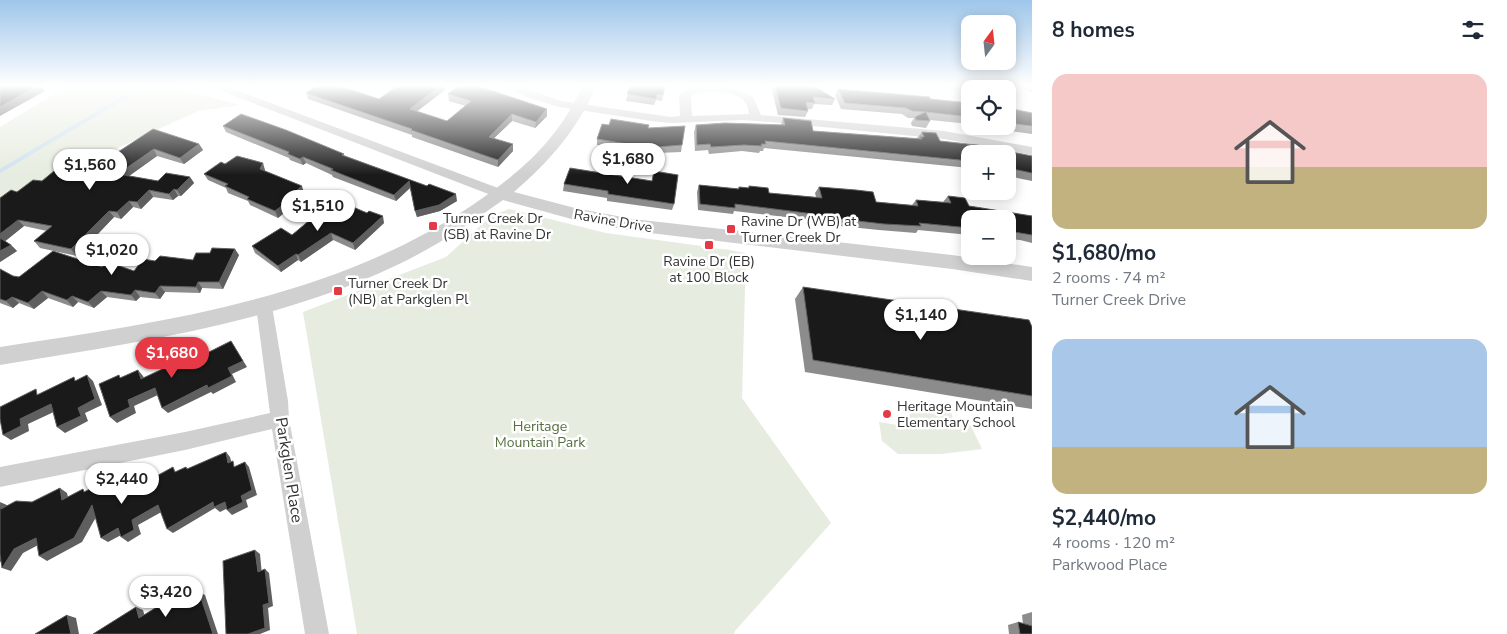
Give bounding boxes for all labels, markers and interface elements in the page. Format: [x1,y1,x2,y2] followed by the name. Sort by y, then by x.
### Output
[961,15,1016,70] north arrow
[961,15,1016,265] map controls
[1052,16,1135,44] text: 8 homes
[1459,16,1487,44] icon: filters
[961,80,1016,135] button: locate
[1225,107,1315,197] icon: home
[587,142,669,185] pin: $1,680
[961,145,1016,200] button: +
[49,148,131,191] pin: $1,560
[602,148,654,170] text: $1,680
[64,154,116,176] text: $1,560
[277,190,359,232] pin: $1,510
[292,195,344,217] text: $1,510
[572,205,654,237] street label: Ravine Drive
[443,209,551,244] place label: Turner Creek Dr (SB) at Ravine Dr
[961,210,1016,265] button: −
[741,212,856,247] place label: Ravine Dr (WB) at Turner Creek Dr
[427,220,439,232] marker: Turner Creek Dr (SB) at Ravine Dr
[725,223,737,235] marker: Ravine Dr (WB) at Turner Creek Dr
[71,234,153,276] pin: $1,020
[86,239,138,261] text: $1,020
[703,239,715,251] marker: Ravine Dr (EB) at 100 Block
[1052,239,1156,267] text: $1,680/mo
[663,252,755,287] place label: Ravine Dr (EB) at 100 Block
[1052,267,1165,289] text: 2 rooms · 74 m²
[348,274,469,309] place label: Turner Creek Dr (NB) at Parkglen Pl
[332,285,344,297] marker: Turner Creek Dr (NB) at Parkglen Pl
[1052,289,1186,311] text: Turner Creek Drive
[880,298,962,341] pin: $1,140
[895,304,947,326] text: $1,140
[131,336,213,379] pin: $1,680
[146,342,198,364] text: $1,680
[1225,372,1315,462] icon: home
[897,397,1016,432] place label: Heritage Mountain Elementary School
[881,408,893,420] marker: Heritage Mountain Elementary School
[270,416,308,524] street label: Parkglen Place
[495,417,586,452] park label: Heritage Mountain Park
[81,462,163,505] pin: $2,440
[96,468,148,490] text: $2,440
[1052,504,1156,532] text: $2,440/mo
[1052,532,1175,554] text: 4 rooms · 120 m²
[1052,554,1167,576] text: Parkwood Place
[125,576,207,618] pin: $3,420
[140,581,192,603] text: $3,420

